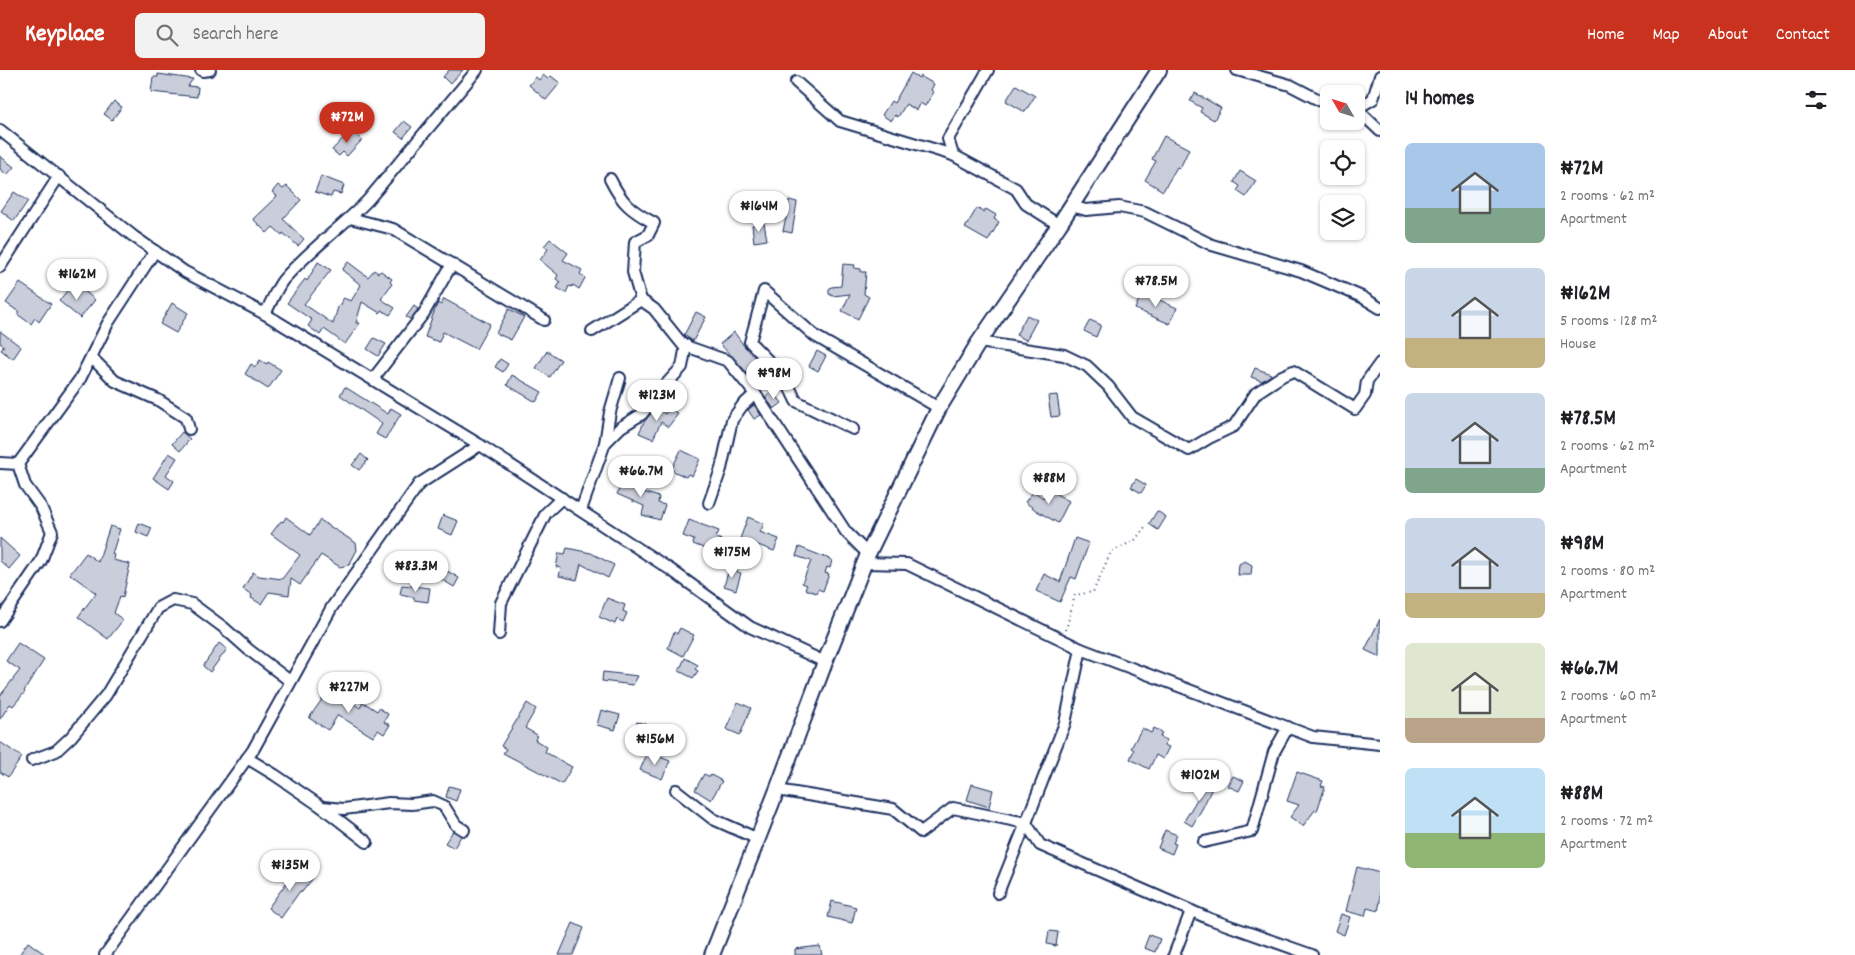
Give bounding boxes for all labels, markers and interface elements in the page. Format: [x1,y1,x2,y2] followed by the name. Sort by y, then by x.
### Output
[135,13,485,58] search box
[25,18,105,52] text: Keyplace
[153,21,181,49] icon: search
[193,22,278,49] text: Search here
[1587,23,1624,48] text: Home
[1652,23,1680,48] text: Map
[1708,23,1748,48] text: About
[1776,23,1830,48] text: Contact
[1320,85,1365,130] north arrow
[1320,85,1365,240] map controls
[1405,85,1475,115] text: 14 homes
[1802,86,1830,114] icon: filters
[317,102,377,144] pin: ₦72M
[330,106,364,129] text: ₦72M
[1320,140,1365,185] button: locate
[1560,155,1603,185] text: ₦72M
[1445,163,1505,223] icon: home
[1560,185,1655,208] text: 2 rooms · 62 m²
[724,190,794,233] pin: ₦164M
[740,195,778,218] text: ₦164M
[1320,195,1365,240] button: layers
[1560,208,1627,231] text: Apartment
[42,258,112,301] pin: ₦162M
[58,263,96,286] text: ₦162M
[1115,266,1197,308] pin: ₦78.5M
[1135,270,1177,293] text: ₦78.5M
[1560,280,1610,310] text: ₦162M
[1445,288,1505,348] icon: home
[1560,310,1657,333] text: 5 rooms · 128 m²
[1560,333,1596,356] text: House
[744,358,804,400] pin: ₦98M
[757,362,791,385] text: ₦98M
[622,380,692,422] pin: ₦123M
[638,384,676,407] text: ₦123M
[1560,405,1616,435] text: ₦78.5M
[1445,413,1505,473] icon: home
[1560,435,1655,458] text: 2 rooms · 62 m²
[600,456,682,498] pin: ₦66.7M
[1560,458,1627,481] text: Apartment
[619,460,663,483] text: ₦66.7M
[1019,462,1079,505] pin: ₦88M
[1033,467,1065,490] text: ₦88M
[1560,530,1604,560] text: ₦98M
[697,536,767,579] pin: ₦175M
[1445,538,1505,598] icon: home
[714,541,750,564] text: ₦175M
[375,550,457,593] pin: ₦83.3M
[394,555,438,578] text: ₦83.3M
[1560,560,1655,583] text: 2 rooms · 80 m²
[1560,583,1627,606] text: Apartment
[1560,655,1618,685] text: ₦66.7M
[1445,663,1505,723] icon: home
[314,672,384,714] pin: ₦227M
[329,676,369,699] text: ₦227M
[1560,685,1657,708] text: 2 rooms · 60 m²
[1560,708,1627,731] text: Apartment
[620,724,690,766] pin: ₦156M
[636,728,674,751] text: ₦156M
[1165,760,1235,802] pin: ₦102M
[1180,764,1220,787] text: ₦102M
[1560,780,1603,810] text: ₦88M
[1445,788,1505,848] icon: home
[1560,810,1653,833] text: 2 rooms · 72 m²
[1560,833,1627,856] text: Apartment
[255,850,325,892] pin: ₦135M
[271,854,309,877] text: ₦135M

